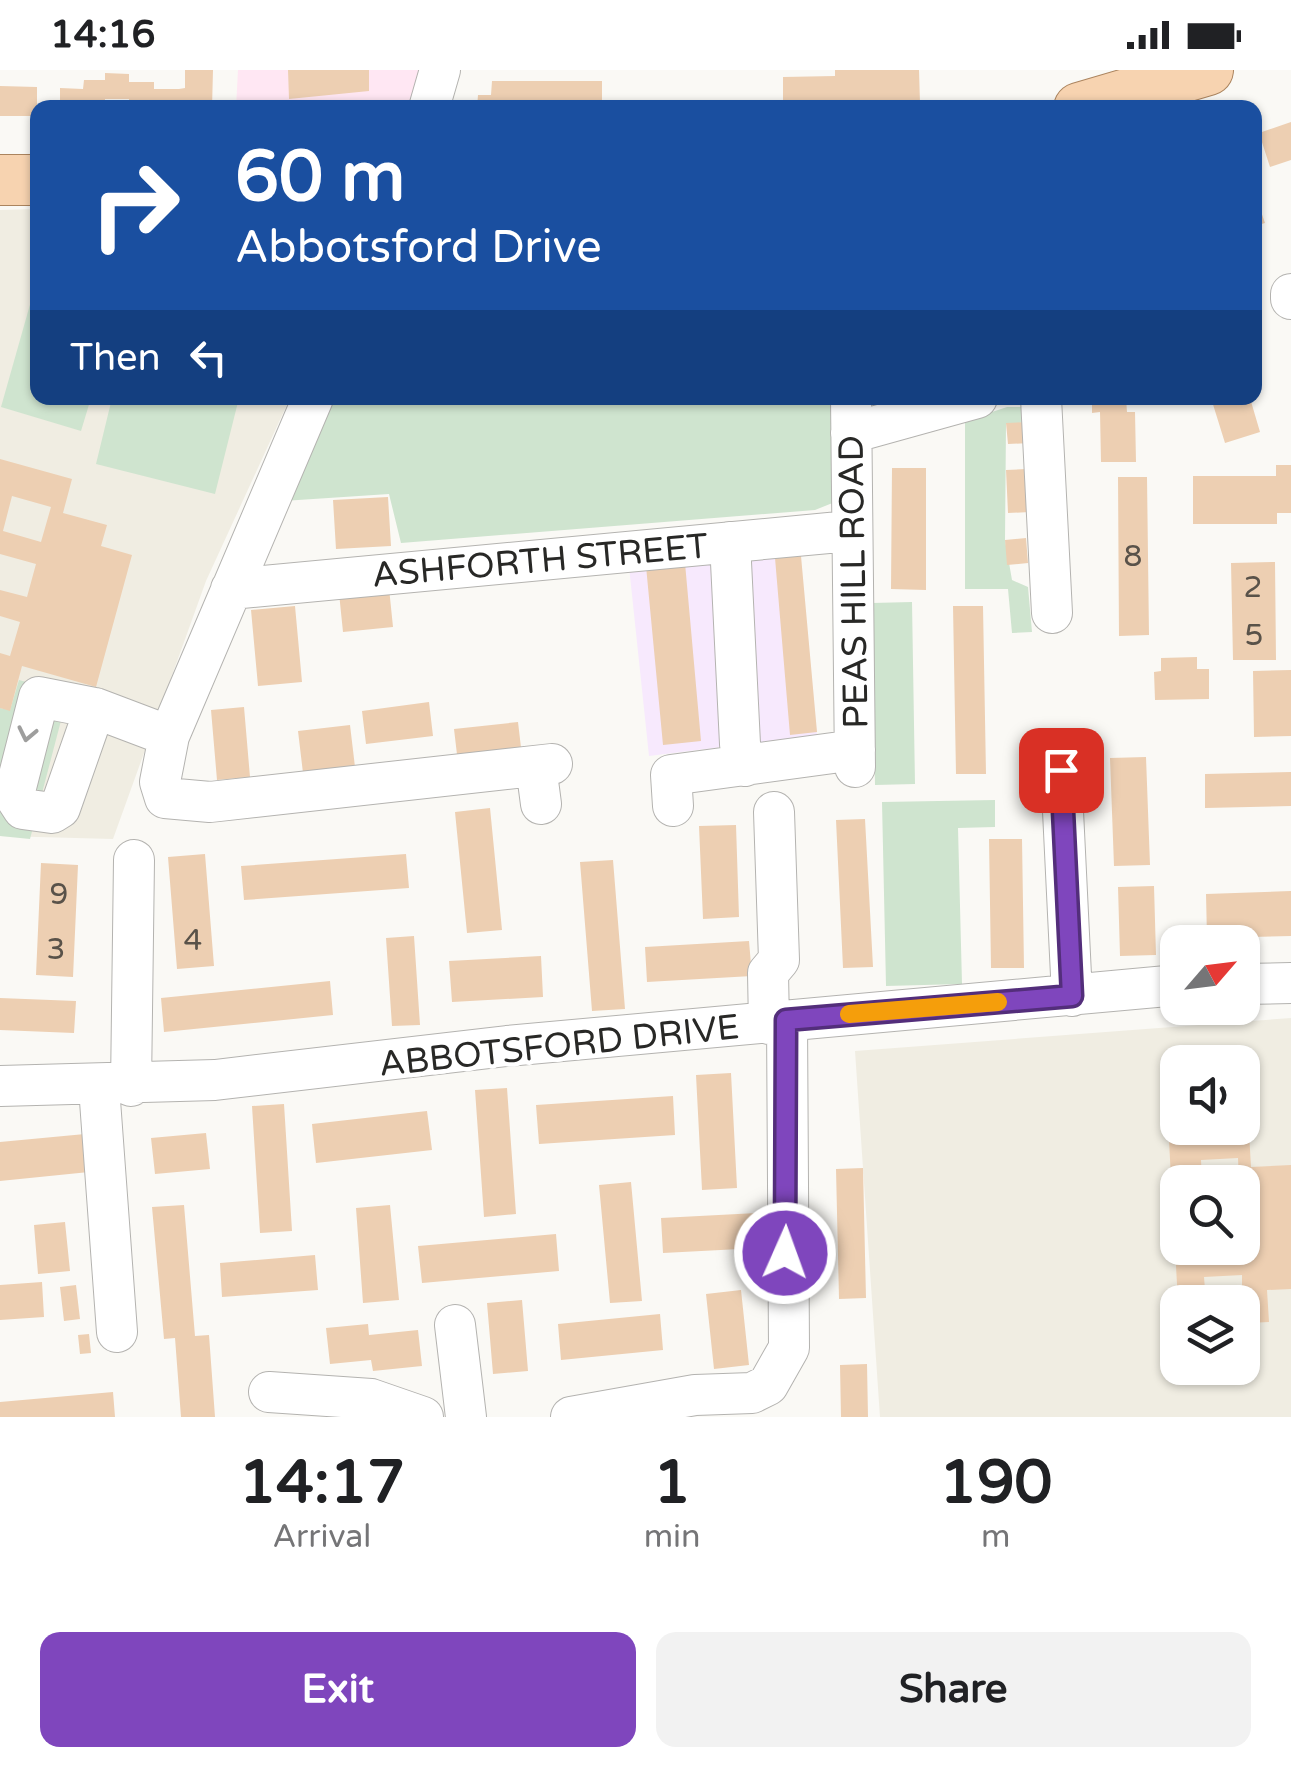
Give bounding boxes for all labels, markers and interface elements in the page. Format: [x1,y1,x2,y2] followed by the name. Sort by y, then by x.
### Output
[50,12,155,58] text: 14:16
[235,136,405,220] text: 60 m
[70,140,200,270] icon: right
[235,221,602,275] text: Abbotsford Drive
[181,330,236,385] icon: left
[70,335,161,381] text: Then
[830,435,878,729] street label: PEAS HILL ROAD
[370,525,710,597] street label: ASHFORTH STREET
[1124,538,1142,575] house number: 8
[1244,569,1262,606] house number: 2
[1245,617,1263,654] house number: 5
[18,725,39,742] one-way arrow
[1019,728,1104,813] pin
[1034,743,1089,798] icon: arrive
[50,876,68,913] house number: 9
[184,922,202,959] house number: 4
[1160,925,1260,1025] north arrow
[1160,925,1260,1385] map controls
[47,931,65,968] house number: 3
[377,1006,741,1086] street label: ABBOTSFORD DRIVE
[1160,1045,1260,1145] button: sound
[1160,1165,1260,1265] button: search
[733,1201,837,1305] position arrow
[1160,1285,1260,1385] button: layers
[239,1447,405,1519] text: 14:17
[653,1447,691,1519] text: 1
[939,1447,1052,1519] text: 190
[272,1518,371,1556] text: Arrival
[644,1518,701,1556] text: min
[981,1518,1010,1556] text: m
[40,1632,636,1747] button: Exit
[656,1632,1251,1747] button: Share

